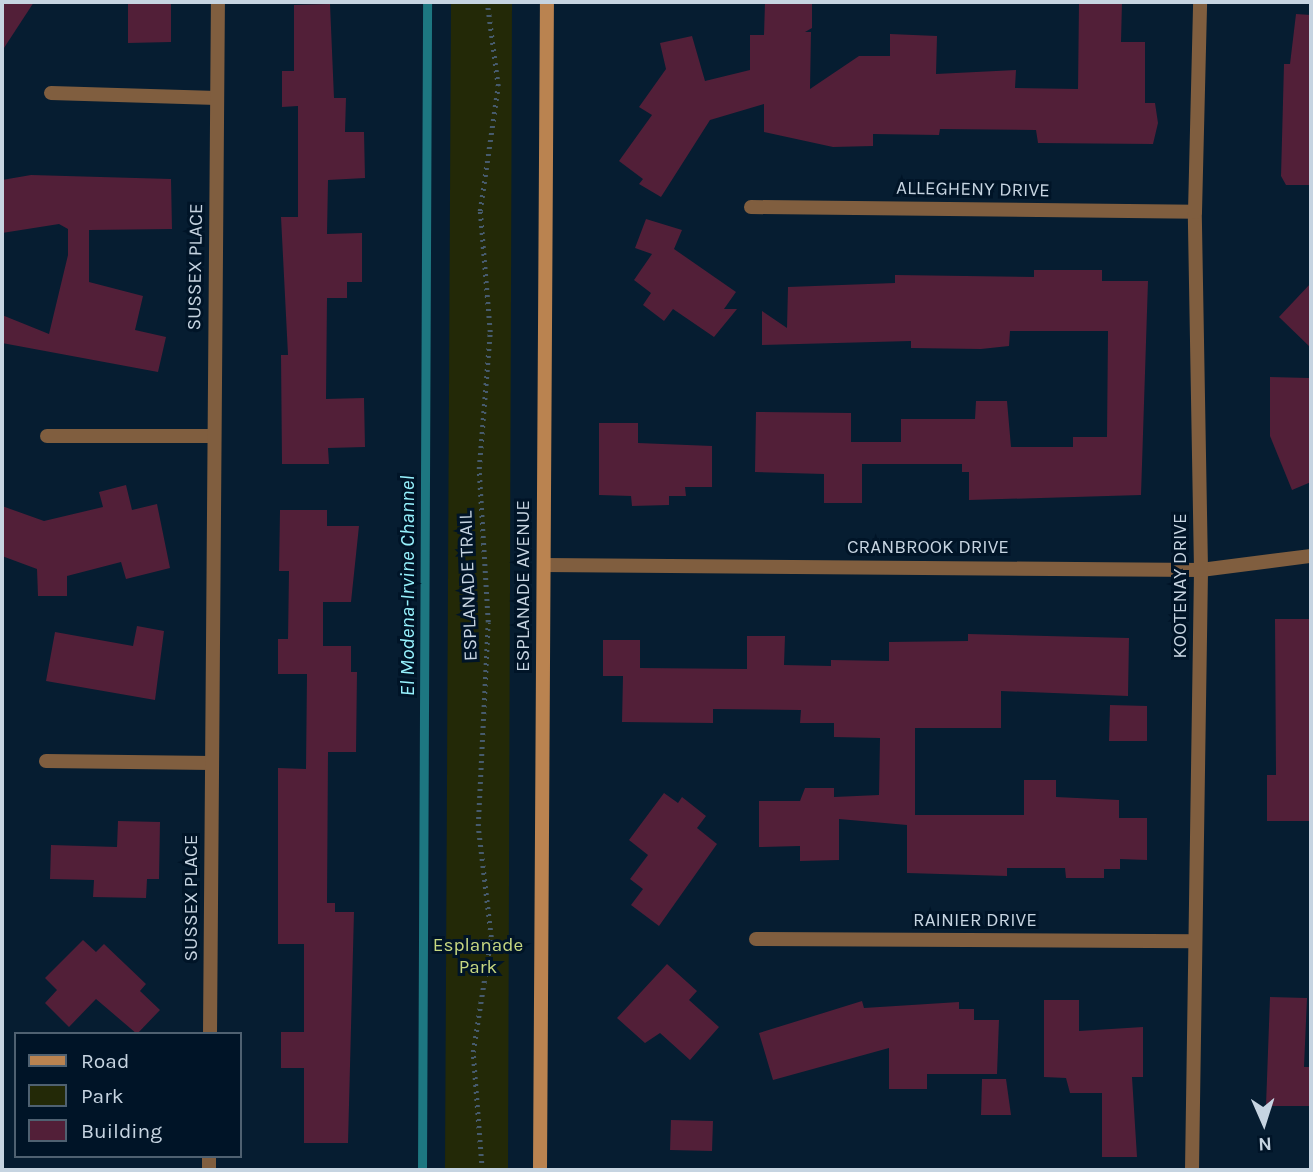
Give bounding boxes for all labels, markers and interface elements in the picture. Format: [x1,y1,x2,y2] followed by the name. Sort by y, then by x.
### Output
[896,177,1050,203] street label: ALLEGHENY DRIVE
[183,203,209,331] street label: SUSSEX PLACE
[394,476,420,696] water label: El Modena-Irvine Channel
[513,500,535,672] street label: ESPLANADE AVENUE
[455,510,483,662] street label: ESPLANADE TRAIL
[1170,513,1192,659] street label: KOOTENAY DRIVE
[847,537,1009,559] street label: CRANBROOK DRIVE
[181,835,203,961] street label: SUSSEX PLACE
[913,910,1037,932] street label: RAINIER DRIVE
[433,935,523,979] park label: Esplanade Park
[14,1032,242,1158] legend
[81,1049,129,1073] text: Road
[81,1084,124,1108] text: Park
[1229,1088,1299,1158] north arrow
[81,1119,162,1143] text: Building
[1258,1133,1272,1155] text: N

